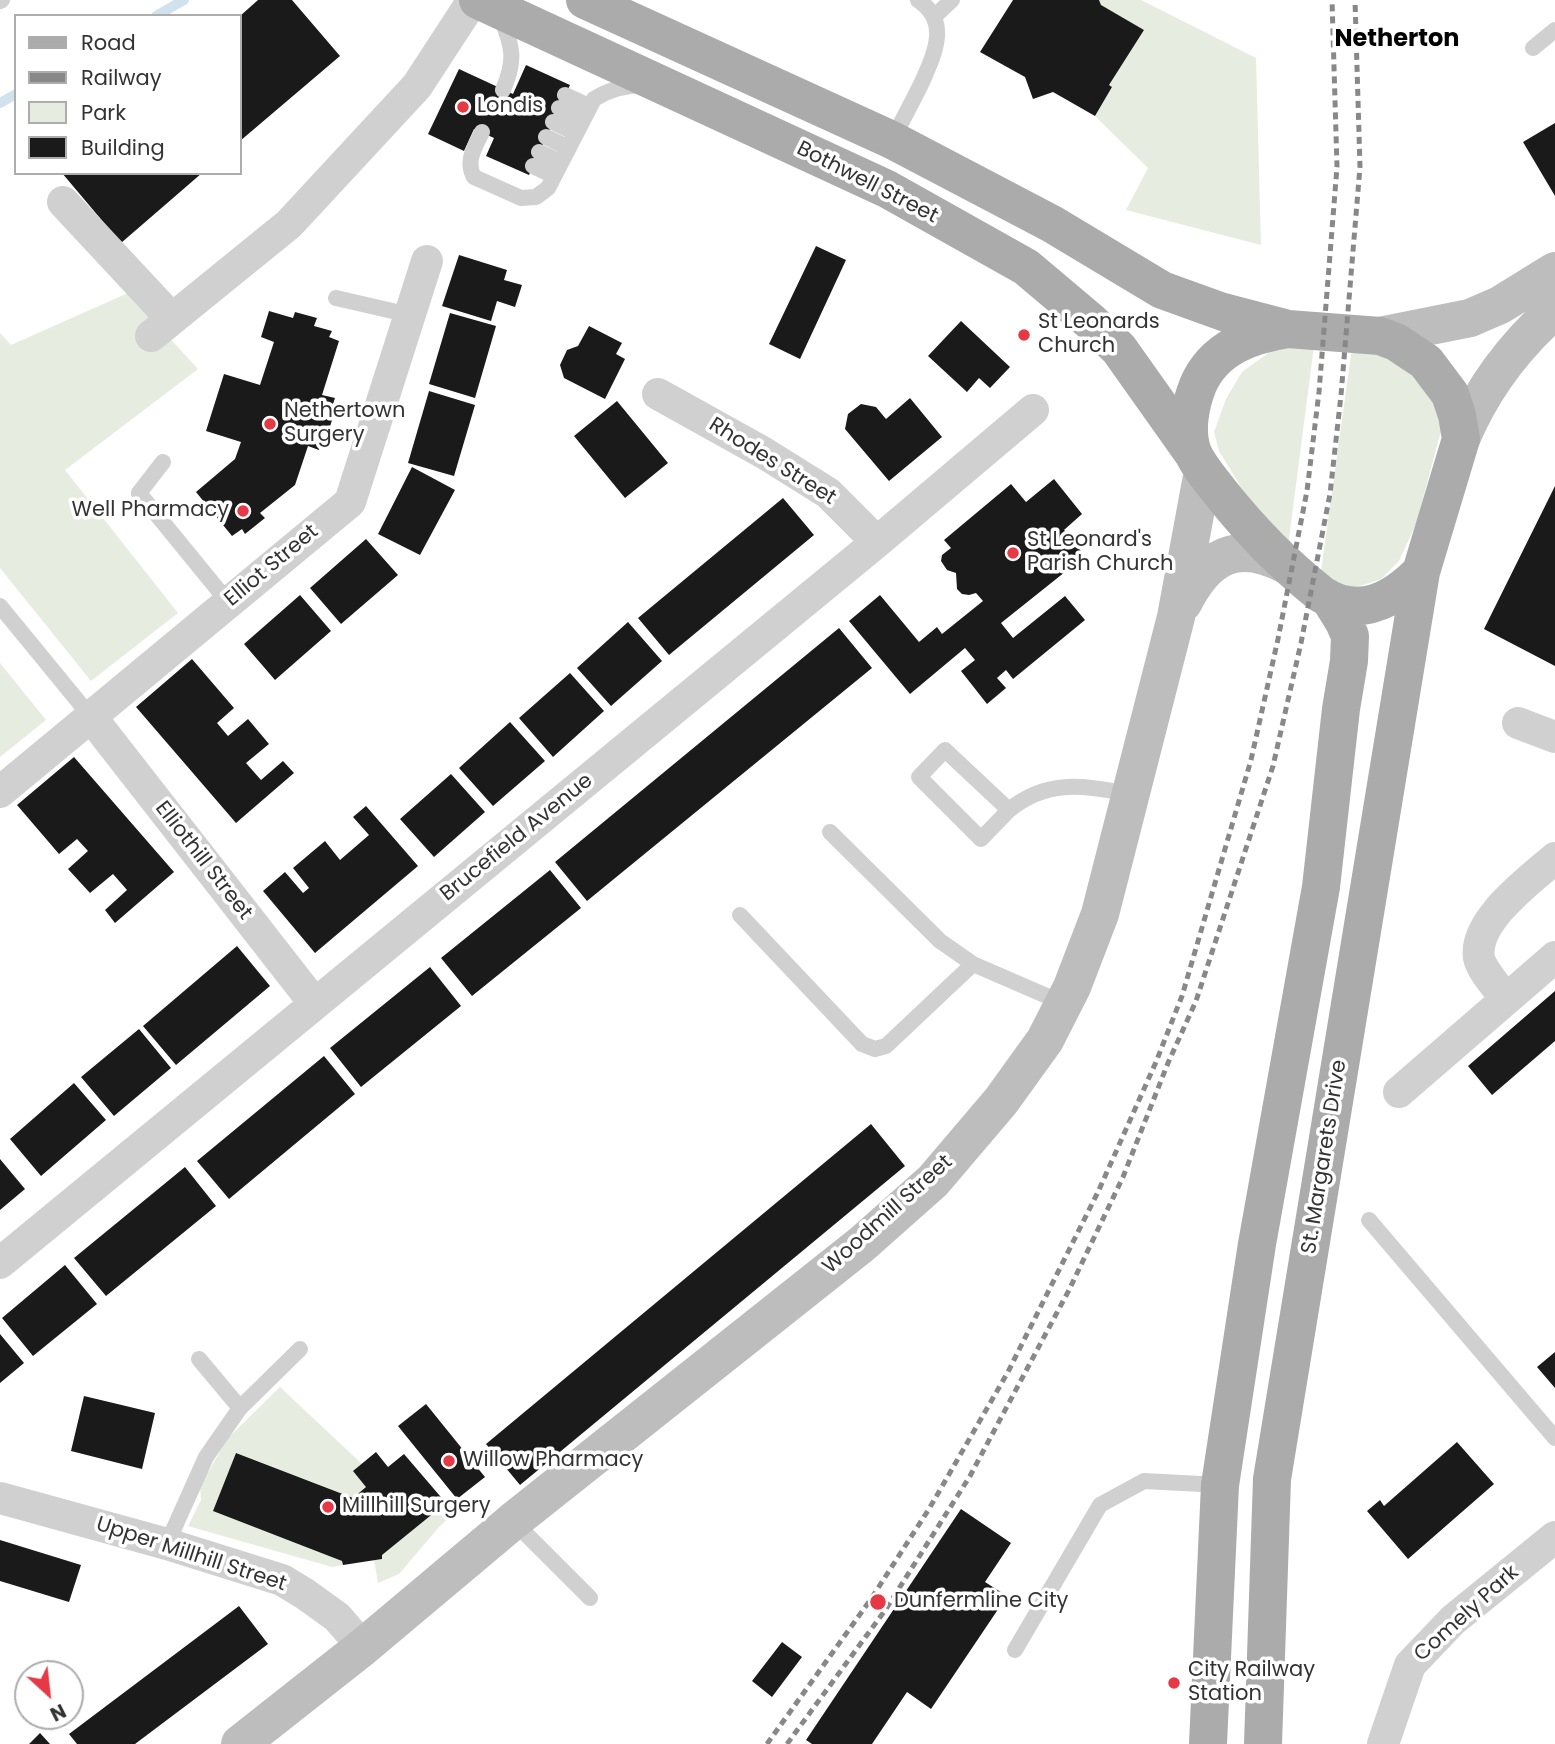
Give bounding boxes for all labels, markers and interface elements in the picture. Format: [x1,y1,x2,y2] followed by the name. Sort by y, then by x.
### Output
[14,14,242,175] legend
[1334,26,1460,54] district label: Netherton
[81,28,136,57] text: Road
[81,63,162,92] text: Railway
[477,94,543,120] place label: Londis
[81,98,126,127] text: Park
[455,99,471,115] marker: Londis
[81,133,165,162] text: Building
[792,137,942,229] street label: Bothwell Street
[1038,310,1160,360] place label: St Leonards Church
[1016,327,1032,343] marker: St Leonards Church
[284,399,405,449] place label: Nethertown Surgery
[704,413,840,511] street label: Rhodes Street
[262,416,278,432] marker: Nethertown Surgery
[72,498,229,524] place label: Well Pharmacy
[235,503,251,519] marker: Well Pharmacy
[220,520,324,612] street label: Elliot Street
[1027,528,1173,578] place label: St Leonard's Parish Church
[1005,545,1021,561] marker: St Leonard's Parish Church
[436,769,598,907] street label: Brucefield Avenue
[149,797,257,925] street label: Elliothill Street
[1297,1058,1353,1256] street label: St. Margarets Drive
[818,1150,958,1280] street label: Woodmill Street
[463,1448,643,1474] place label: Willow Pharmacy
[441,1453,457,1469] marker: Willow Pharmacy
[342,1494,491,1520] place label: Millhill Surgery
[320,1499,336,1515] marker: Millhill Surgery
[93,1512,289,1598] street label: Upper Millhill Street
[1410,1561,1524,1667] street label: Comely Park
[894,1589,1068,1615] place label: Dunfermline City
[868,1592,888,1612] marker: Dunfermline City
[1188,1658,1315,1708] place label: City Railway Station
[14,1660,84,1730] north arrow
[1166,1675,1182,1691] marker: City Railway Station
[45,1697,70,1728] text: N

